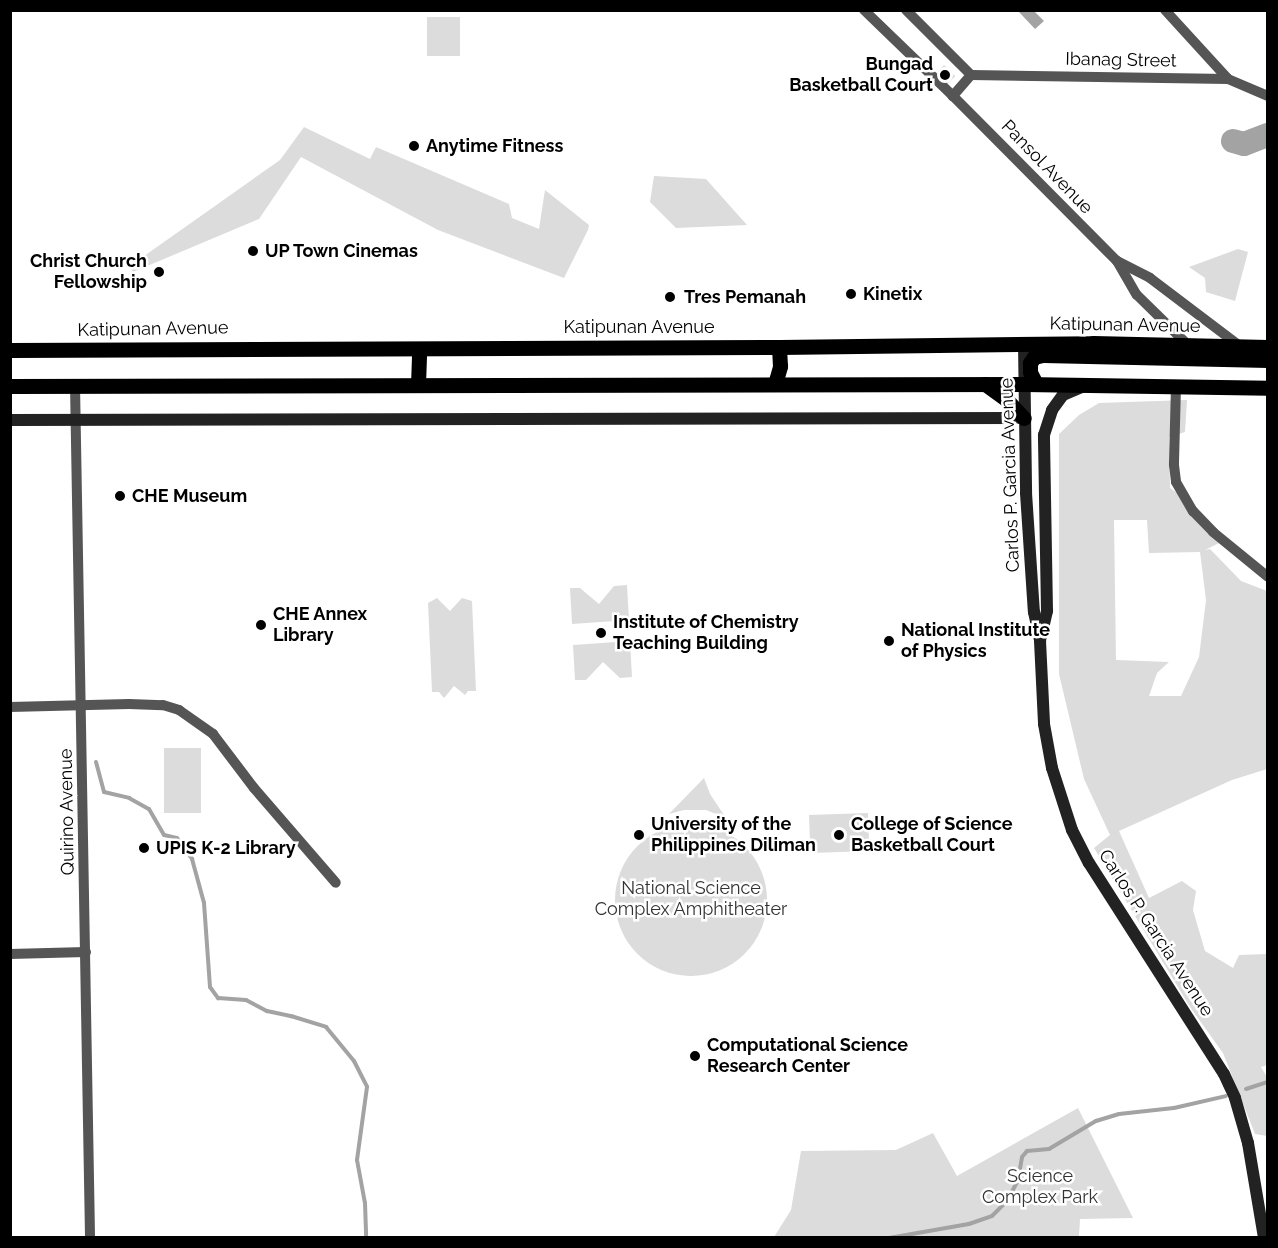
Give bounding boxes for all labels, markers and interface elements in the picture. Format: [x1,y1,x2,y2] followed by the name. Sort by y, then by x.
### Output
[1065,48,1177,72] street label: Ibanag Street
[789,54,933,97] place label: Bungad Basketball Court
[938,68,952,82] marker: Bungad Basketball Court
[996,115,1098,219] street label: Pansol Avenue
[426,135,563,157] place label: Anytime Fitness
[407,139,421,153] marker: Anytime Fitness
[265,240,419,262] place label: UP Town Cinemas
[246,244,260,258] marker: UP Town Cinemas
[30,251,147,294] place label: Christ Church Fellowship
[152,265,166,279] marker: Christ Church Fellowship
[863,283,922,305] place label: Kinetix
[684,286,806,308] place label: Tres Pemanah
[844,287,858,301] marker: Kinetix
[661,288,679,306] marker: Tres Pemanah
[1049,313,1201,337] street label: Katipunan Avenue
[563,316,715,338] street label: Katipunan Avenue
[77,317,229,341] street label: Katipunan Avenue
[996,377,1024,573] street label: Carlos P. Garcia Avenue
[132,485,247,507] place label: CHE Museum
[113,489,127,503] marker: CHE Museum
[273,604,368,646] place label: CHE Annex Library
[613,612,799,654] place label: Institute of Chemistry Teaching Building
[254,618,268,632] marker: CHE Annex Library
[901,620,1050,662] place label: National Institute of Physics
[594,626,608,640] marker: Institute of Chemistry Teaching Building
[882,634,896,648] marker: National Institute of Physics
[55,748,79,876] street label: Quirino Avenue
[651,814,816,856] place label: University of the Philippines Diliman
[851,814,1013,856] place label: College of Science Basketball Court
[632,828,646,842] marker: University of the Philippines Diliman
[832,828,846,842] marker: College of Science Basketball Court
[156,837,296,859] place label: UPIS K-2 Library
[137,841,151,855] marker: UPIS K-2 Library
[1094,845,1218,1021] street label: Carlos P. Garcia Avenue
[594,878,788,920] park label: National Science Complex Amphitheater
[707,1035,909,1078] place label: Computational Science Research Center
[688,1049,702,1063] marker: Computational Science Research Center
[982,1166,1098,1208] park label: Science Complex Park

